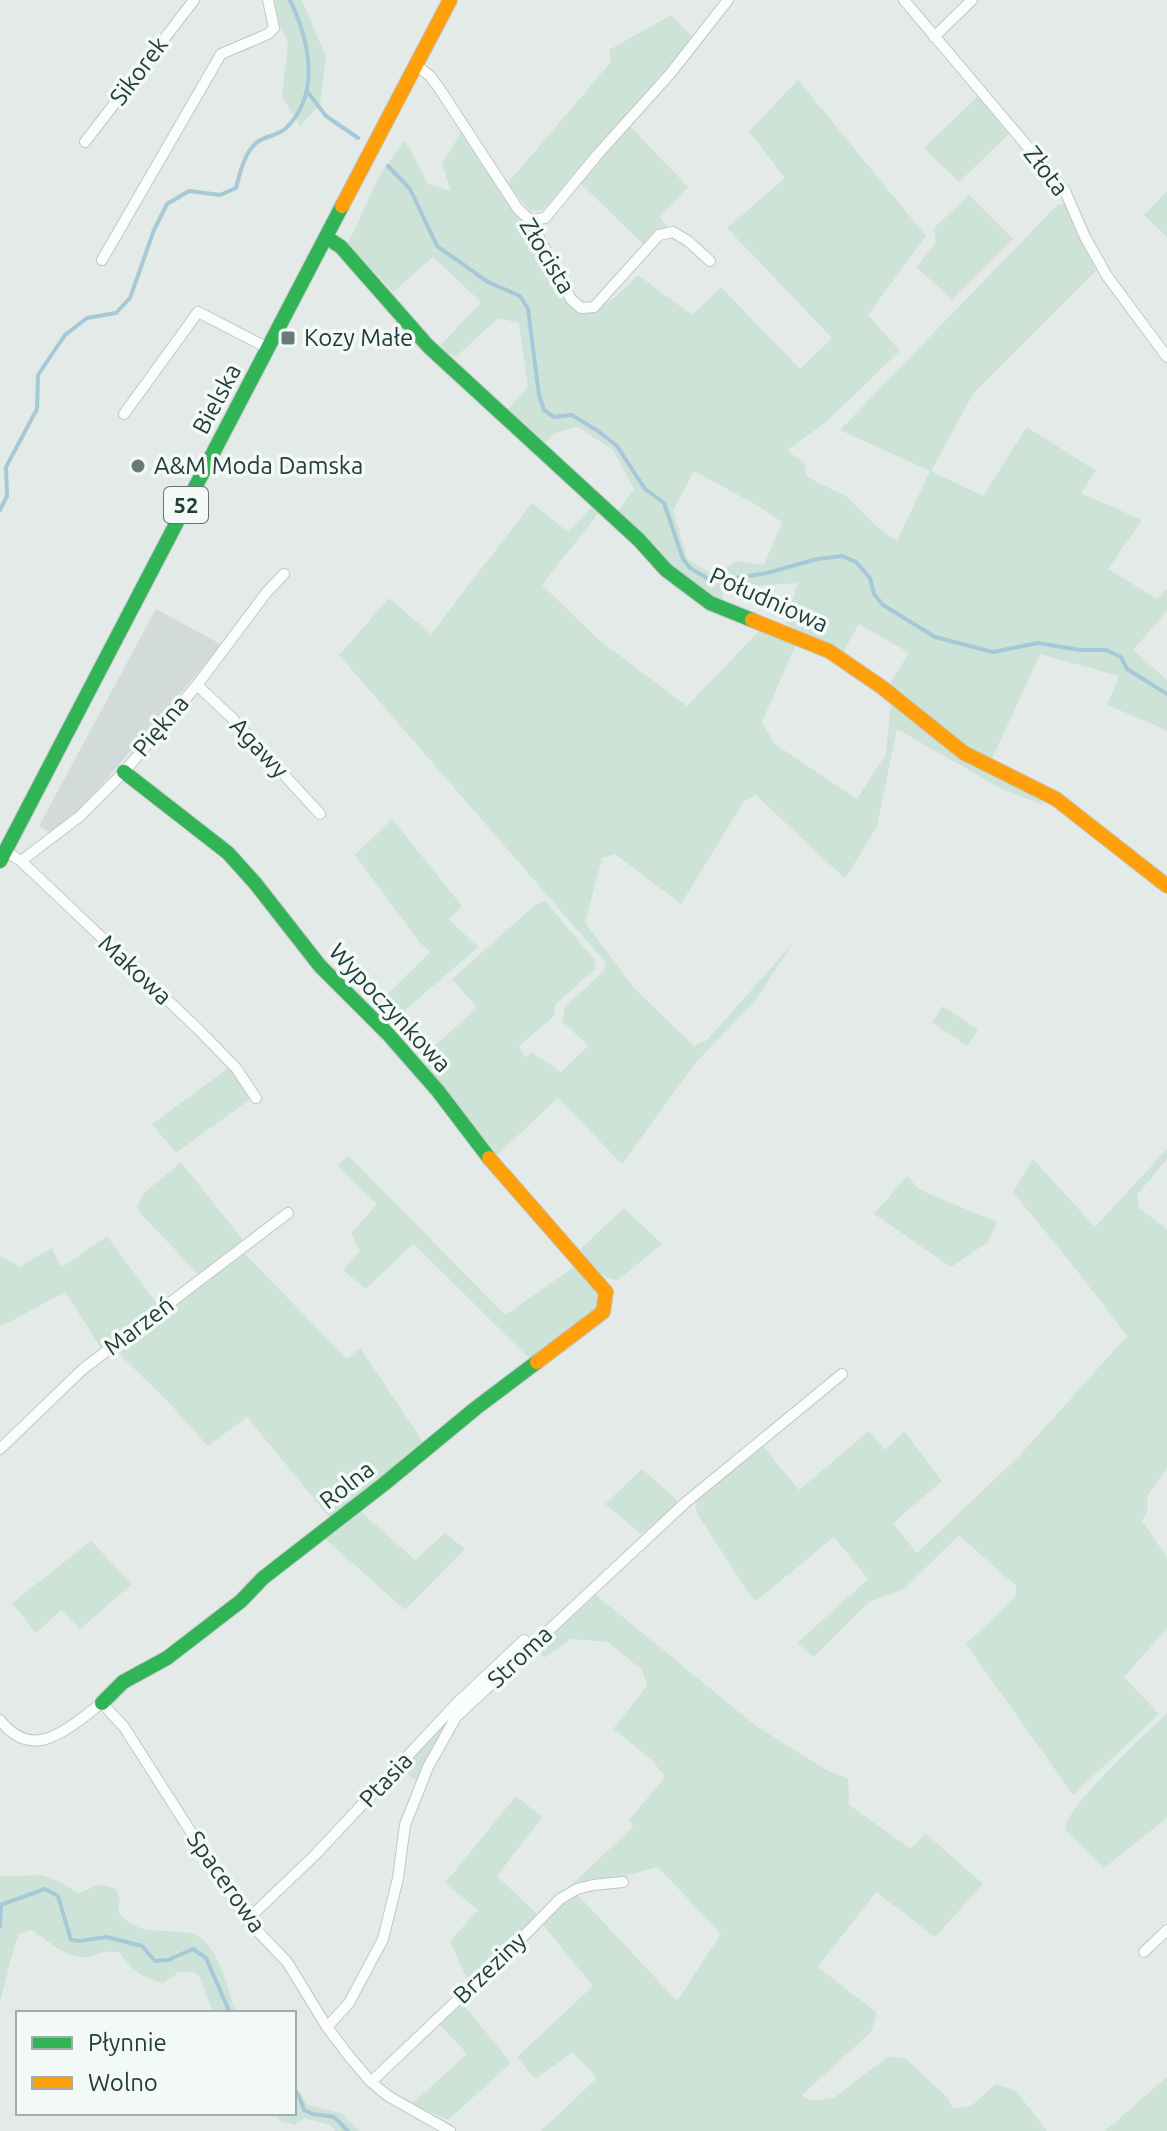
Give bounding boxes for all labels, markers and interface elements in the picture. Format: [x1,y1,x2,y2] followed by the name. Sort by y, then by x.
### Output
[104,31,173,110] street label: Sikorek
[1019,140,1074,201] street label: Złota
[514,213,580,298] street label: Złocista
[304,324,413,351] place label: Kozy Małe
[279,329,297,347] marker: Kozy Małe
[187,359,246,438] street label: Bielska
[154,452,363,479] place label: A&M Moda Damska
[129,457,147,475] marker: A&M Moda Damska
[164,487,208,523] road number: 52
[706,561,833,638] street label: Południowa
[127,690,194,762] street label: Piękna
[225,712,294,784] street label: Agawy
[93,929,177,1010] street label: Makowa
[324,938,457,1078] street label: Wypoczynkowa
[99,1291,179,1360] street label: Marzeń
[314,1455,379,1514] street label: Rolna
[482,1620,557,1693] street label: Stroma
[354,1747,418,1813] street label: Ptasia
[182,1826,271,1938] street label: Spacerowa
[448,1926,532,2009] street label: Brzeziny
[16,2011,296,2115] legend
[88,2029,167,2056] text: Płynnie
[88,2069,158,2096] text: Wolno

